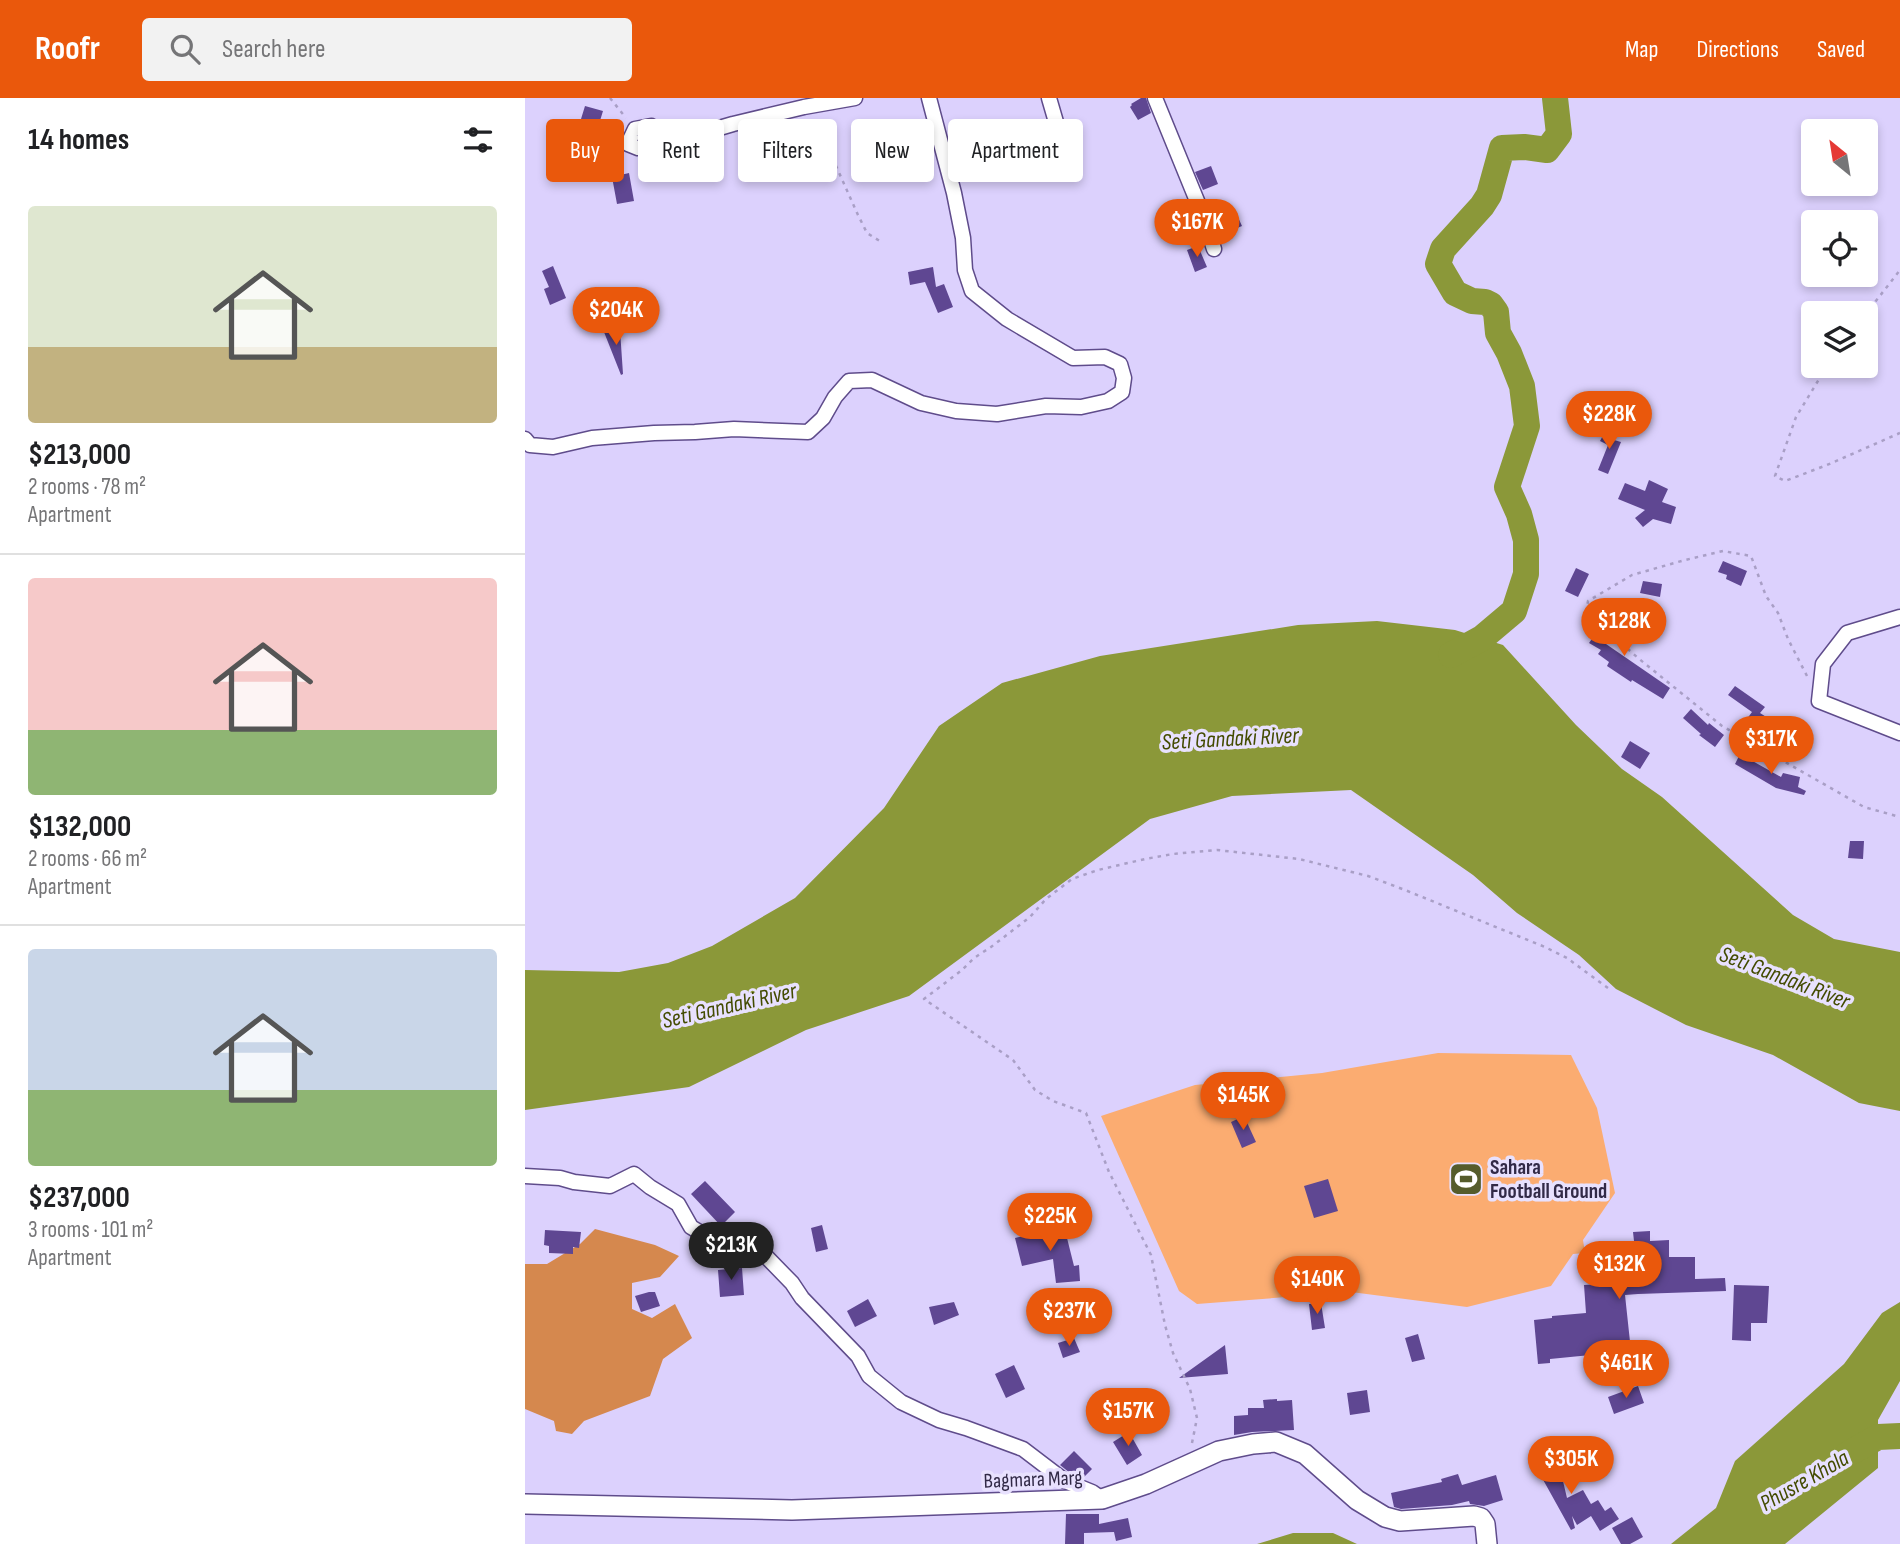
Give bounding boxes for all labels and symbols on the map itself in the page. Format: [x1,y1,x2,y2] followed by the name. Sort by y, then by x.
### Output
[1801,119,1878,196] north arrow
[1148,200,1246,259] pin: $167K
[567,288,665,347] pin: $204K
[1560,392,1658,451] pin: $228K
[1575,598,1673,658] pin: $128K
[1722,716,1820,776] pin: $317K
[1161,721,1301,757] water label: Seti Gandaki River
[1716,940,1855,1016] water label: Seti Gandaki River
[659,977,801,1035] water label: Seti Gandaki River
[1194,1072,1292,1132] pin: $145K
[1490,1155,1607,1204] place label: Sahara Football Ground
[1447,1160,1485,1198] sports icon: Sahara Football Ground
[1001,1194,1099,1253] pin: $225K
[682,1222,780,1282] pin: $213K
[1570,1242,1668,1301] pin: $132K
[1268,1256,1366,1316] pin: $140K
[1020,1288,1118,1348] pin: $237K
[1577,1340,1675,1400] pin: $461K
[1079,1388,1177,1448] pin: $157K
[1522,1436,1620,1496] pin: $305K
[1755,1444,1855,1517] water label: Phusre Khola
[983,1465,1083,1494] street label: Bagmara Marg

